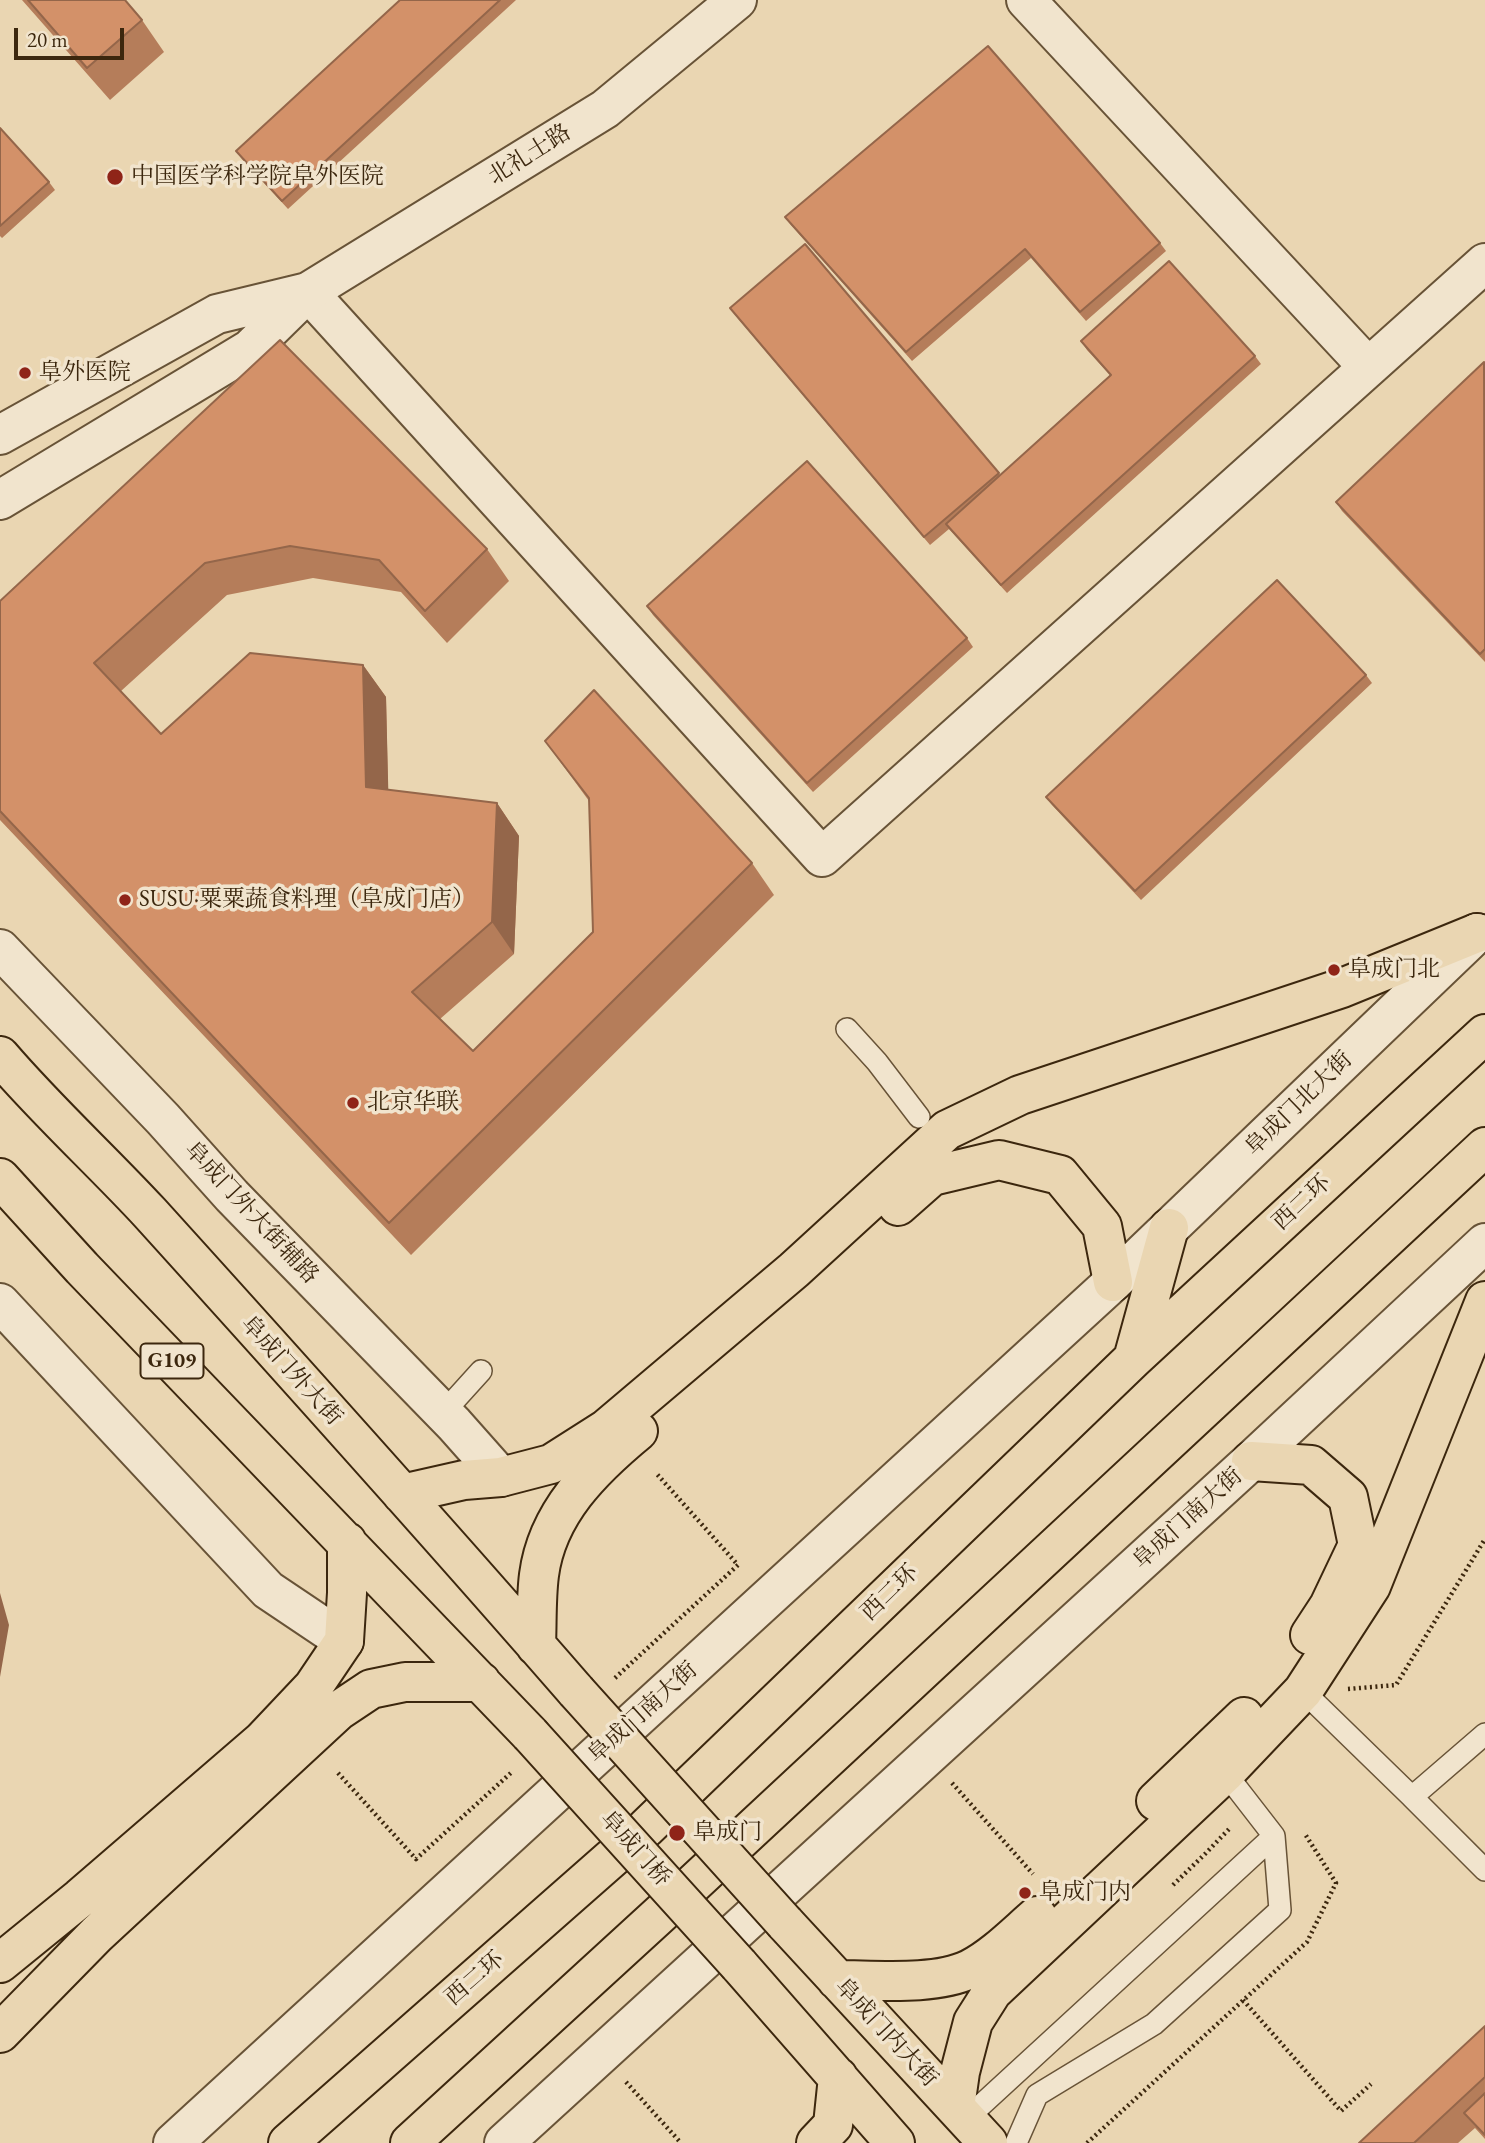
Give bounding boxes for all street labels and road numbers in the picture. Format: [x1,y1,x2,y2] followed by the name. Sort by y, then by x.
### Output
[484,119,576,191] street label: 北礼士路
[1240,1046,1358,1162] street label: 阜成门北大街
[178,1136,324,1290] street label: 阜成门外大街辅路
[1267,1169,1337,1237] street label: 西二环
[235,1310,347,1432] street label: 阜成门外大街
[140,1344,204,1378] road number: G109
[1127,1463,1249,1575] street label: 阜成门南大街
[856,1559,924,1627] street label: 西二环
[582,1657,704,1769] street label: 阜成门南大街
[594,1806,676,1892] street label: 阜成门桥
[440,1946,510,2012] street label: 西二环
[829,1973,943,2093] street label: 阜成门内大街

